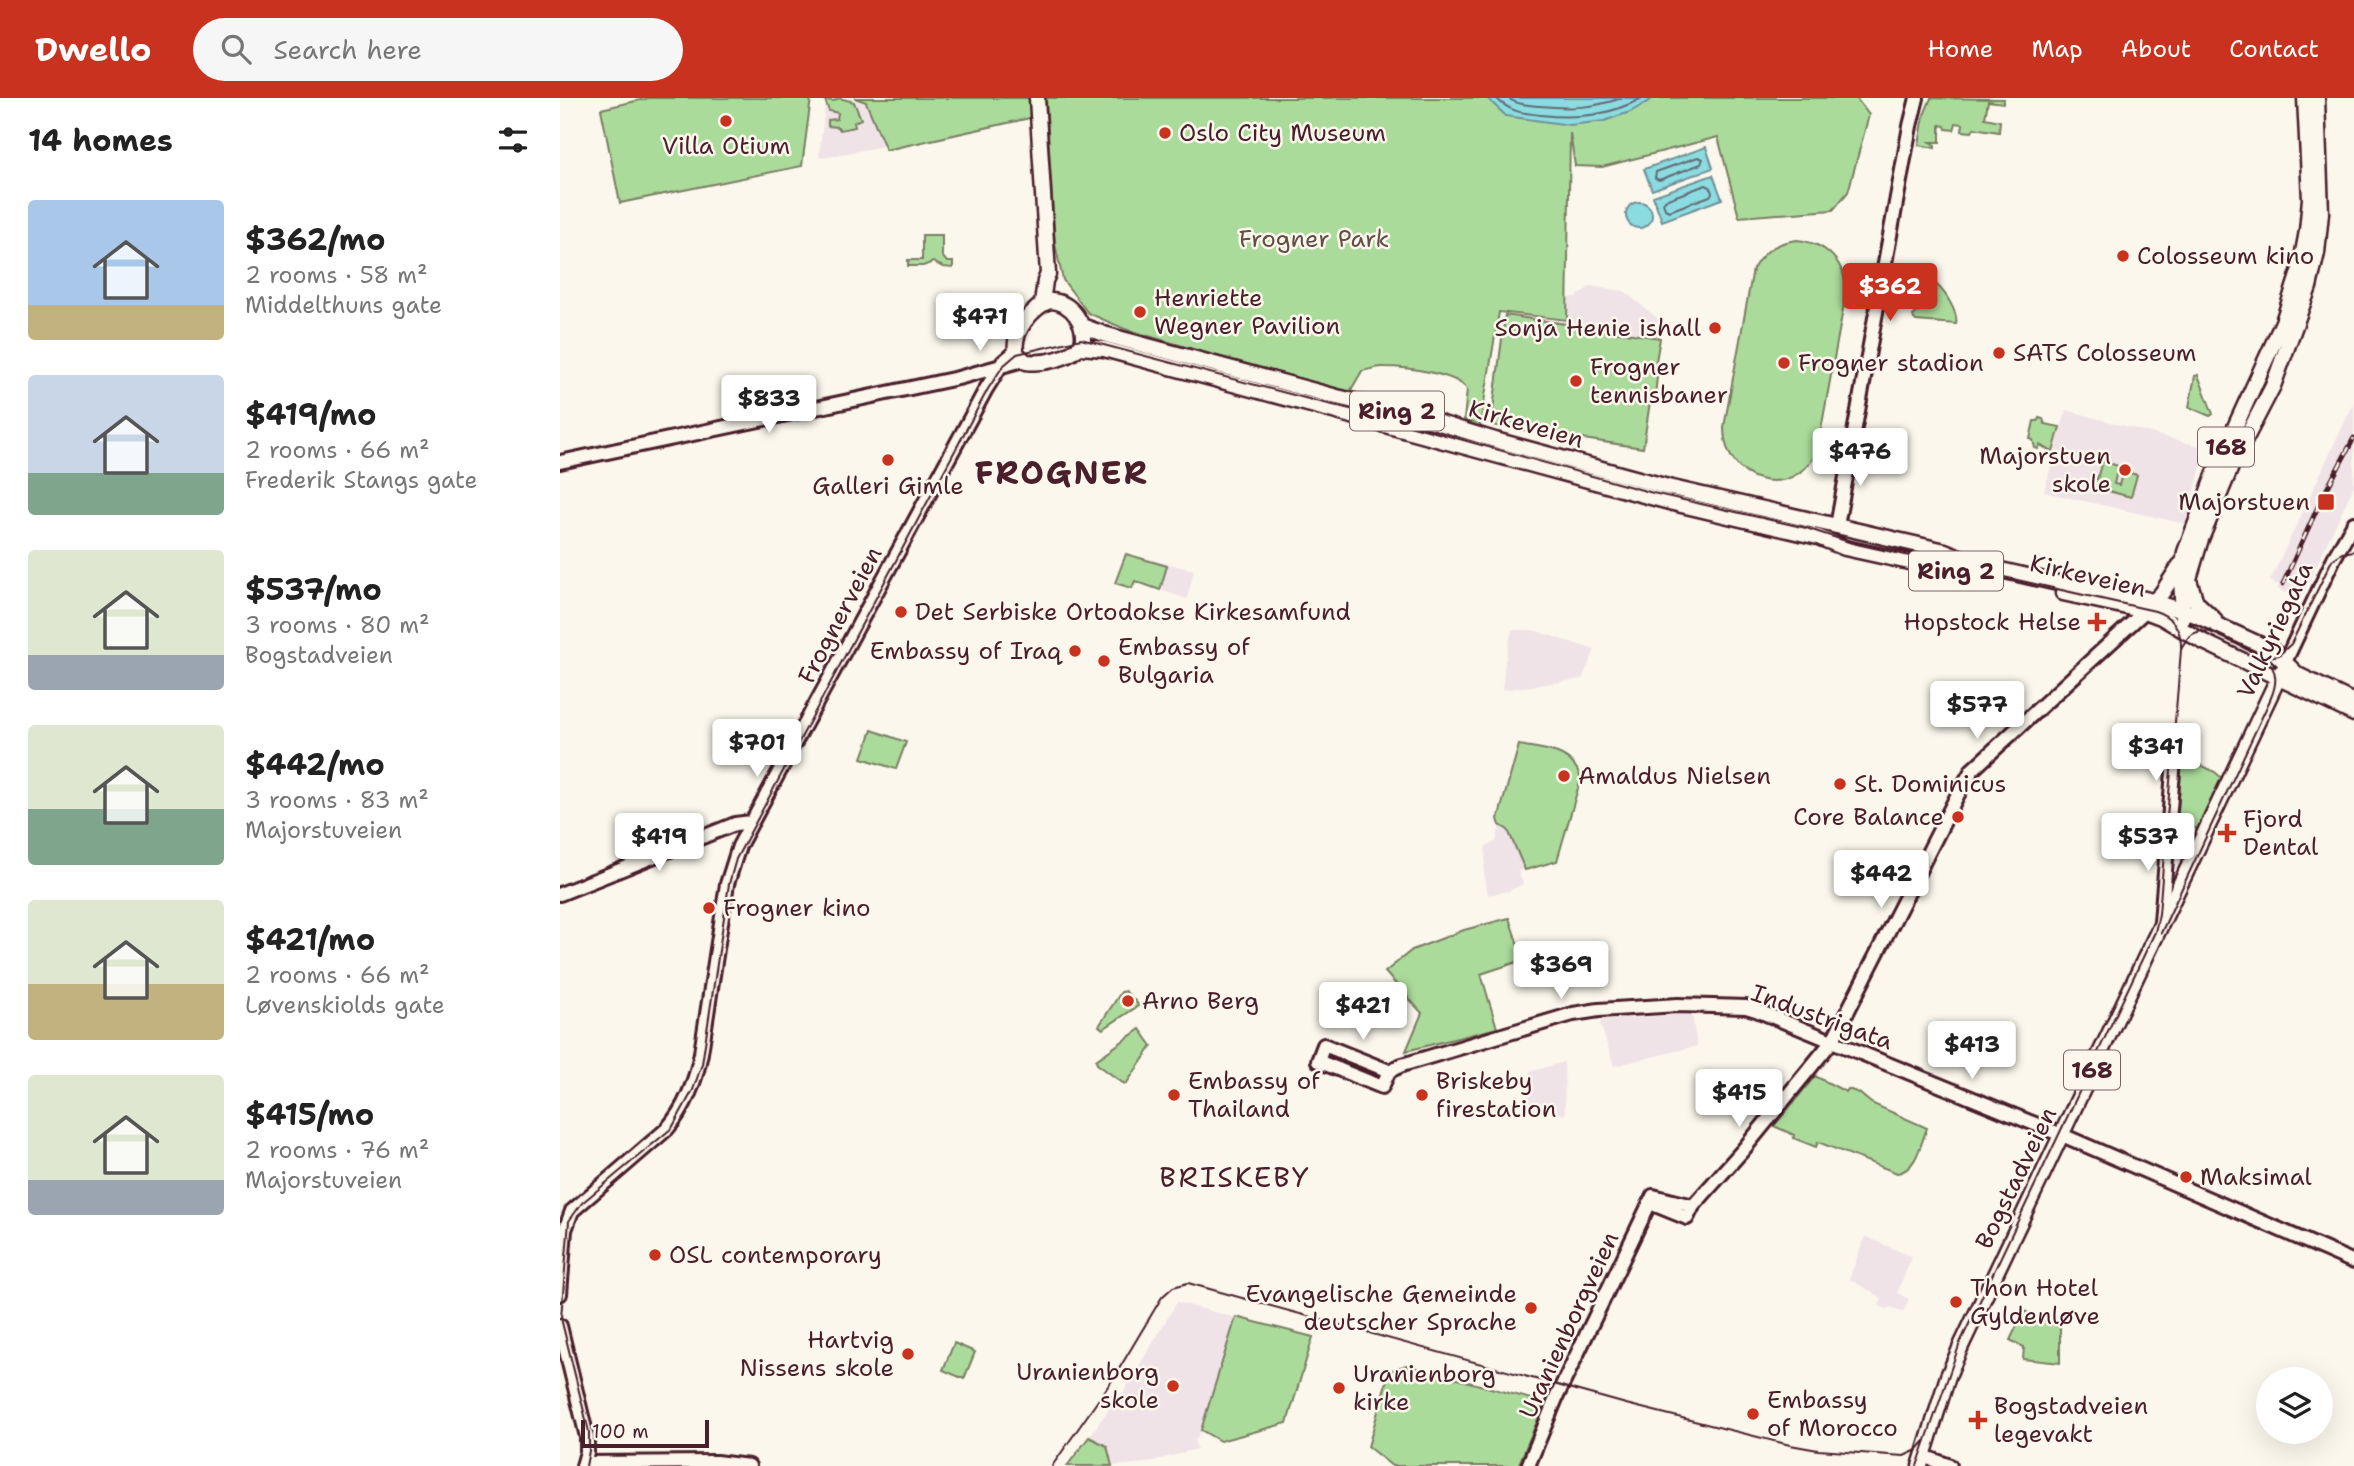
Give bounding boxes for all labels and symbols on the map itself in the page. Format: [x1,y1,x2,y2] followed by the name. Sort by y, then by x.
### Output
[718,113,734,129] marker: Villa Otium
[1179,117,1386,149] place label: Oslo City Museum
[1157,125,1173,141] marker: Oslo City Museum
[662,130,790,162] place label: Villa Otium
[1239,223,1389,255] park label: Frogner Park
[2137,240,2314,272] place label: Colosseum kino
[2115,248,2131,264] marker: Colosseum kino
[1849,264,1931,323] pin: $362
[1154,282,1340,342] place label: Henriette Wegner Pavilion
[939,294,1021,353] pin: $471
[1132,304,1148,320] marker: Henriette Wegner Pavilion
[1495,312,1702,344] place label: Sonja Henie ishall
[1707,320,1723,336] marker: Sonja Henie ishall
[2013,337,2197,369] place label: SATS Colosseum
[1991,345,2007,361] marker: SATS Colosseum
[1798,347,1984,379] place label: Frogner stadion
[1590,351,1728,411] place label: Frogner tennisbaner
[1776,355,1792,371] marker: Frogner stadion
[1568,373,1584,389] marker: Frogner tennisbaner
[728,376,810,435] pin: $833
[1350,392,1444,430] road number: Ring 2
[1465,392,1587,456] street label: Kirkeveien
[1819,428,1901,488] pin: $476
[2198,428,2254,466] road number: 168
[1979,440,2111,500] place label: Majorstuen skole
[975,451,1149,494] district label: FROGNER
[880,452,896,468] marker: Galleri Gimle
[2117,462,2133,478] marker: Majorstuen skole
[812,470,964,502] place label: Galleri Gimle
[2178,486,2310,518] place label: Majorstuen
[2316,492,2336,512] marker: Majorstuen
[790,541,890,689] street label: Frognerveien
[2027,547,2149,605] street label: Kirkeveien
[1909,551,2003,590] road number: Ring 2
[2229,556,2321,703] street label: Valkyriegata
[915,596,1351,628] place label: Det Serbiske Ortodokse Kirkesamfund
[893,604,909,620] marker: Det Serbiske Ortodokse Kirkesamfund
[1904,606,2081,638] place label: Hopstock Helse
[2087,612,2107,632] marker: Hopstock Helse
[1118,631,1251,691] place label: Embassy of Bulgaria
[870,635,1063,667] place label: Embassy of Iraq
[1067,643,1083,659] marker: Embassy of Iraq
[1096,653,1112,669] marker: Embassy of Bulgaria
[1936,682,2018,741] pin: $577
[716,720,798,779] pin: $701
[2115,724,2197,783] pin: $341
[1578,760,1771,792] place label: Amaldus Nielsen
[1556,768,1572,784] marker: Amaldus Nielsen
[1854,768,2006,800] place label: St. Dominicus
[1832,776,1848,792] marker: St. Dominicus
[1793,801,1944,833] place label: Core Balance
[2243,803,2319,863] place label: Fjord Dental
[1950,809,1966,825] marker: Core Balance
[618,814,700,873] pin: $419
[2107,814,2189,873] pin: $537
[2217,823,2237,843] marker: Fjord Dental
[1840,850,1922,910] pin: $442
[723,892,871,924] place label: Frogner kino
[701,900,717,916] marker: Frogner kino
[1520,942,1602,1001] pin: $369
[1747,977,1897,1057] street label: Industrigata
[1322,982,1404,1042] pin: $421
[1142,985,1259,1017] place label: Arno Berg
[1120,993,1136,1009] marker: Arno Berg
[1931,1021,2013,1081] pin: $413
[2064,1051,2120,1090] road number: 168
[1188,1065,1321,1125] place label: Embassy of Thailand
[1436,1065,1556,1125] place label: Briskeby firestation
[1698,1070,1780,1129] pin: $415
[1166,1087,1182,1103] marker: Embassy of Thailand
[1414,1087,1430,1103] marker: Briskeby firestation
[1968,1102,2064,1254] street label: Bogstadveien
[1159,1158,1311,1196] district label: BRISKEBY
[2200,1161,2313,1193] place label: Maksimal
[2178,1169,2194,1185] marker: Maksimal
[1512,1226,1626,1424] street label: Uranienborgveien
[669,1239,882,1271] place label: OSL contemporary
[647,1247,663,1263] marker: OSL contemporary
[1970,1272,2100,1332] place label: Thon Hotel Gyldenløve
[1246,1278,1517,1338] place label: Evangelische Gemeinde deutscher Sprache
[1948,1294,1964,1310] marker: Thon Hotel Gyldenløve
[1523,1300,1539,1316] marker: Evangelische Gemeinde deutscher Sprache
[739,1324,894,1384] place label: Hartvig Nissens skole
[900,1346,916,1362] marker: Hartvig Nissens skole
[1016,1356,1159,1416] place label: Uranienborg skole
[1353,1358,1496,1418] place label: Uranienborg kirke
[1165,1378,1181,1394] marker: Uranienborg skole
[1331,1380,1347,1396] marker: Uranienborg kirke
[1767,1384,1898,1444] place label: Embassy of Morocco
[1994,1390,2148,1450] place label: Bogstadveien legevakt
[1745,1406,1761,1422] marker: Embassy of Morocco
[1968,1410,1988,1430] marker: Bogstadveien legevakt
[581,1417,709,1449] scale bar

